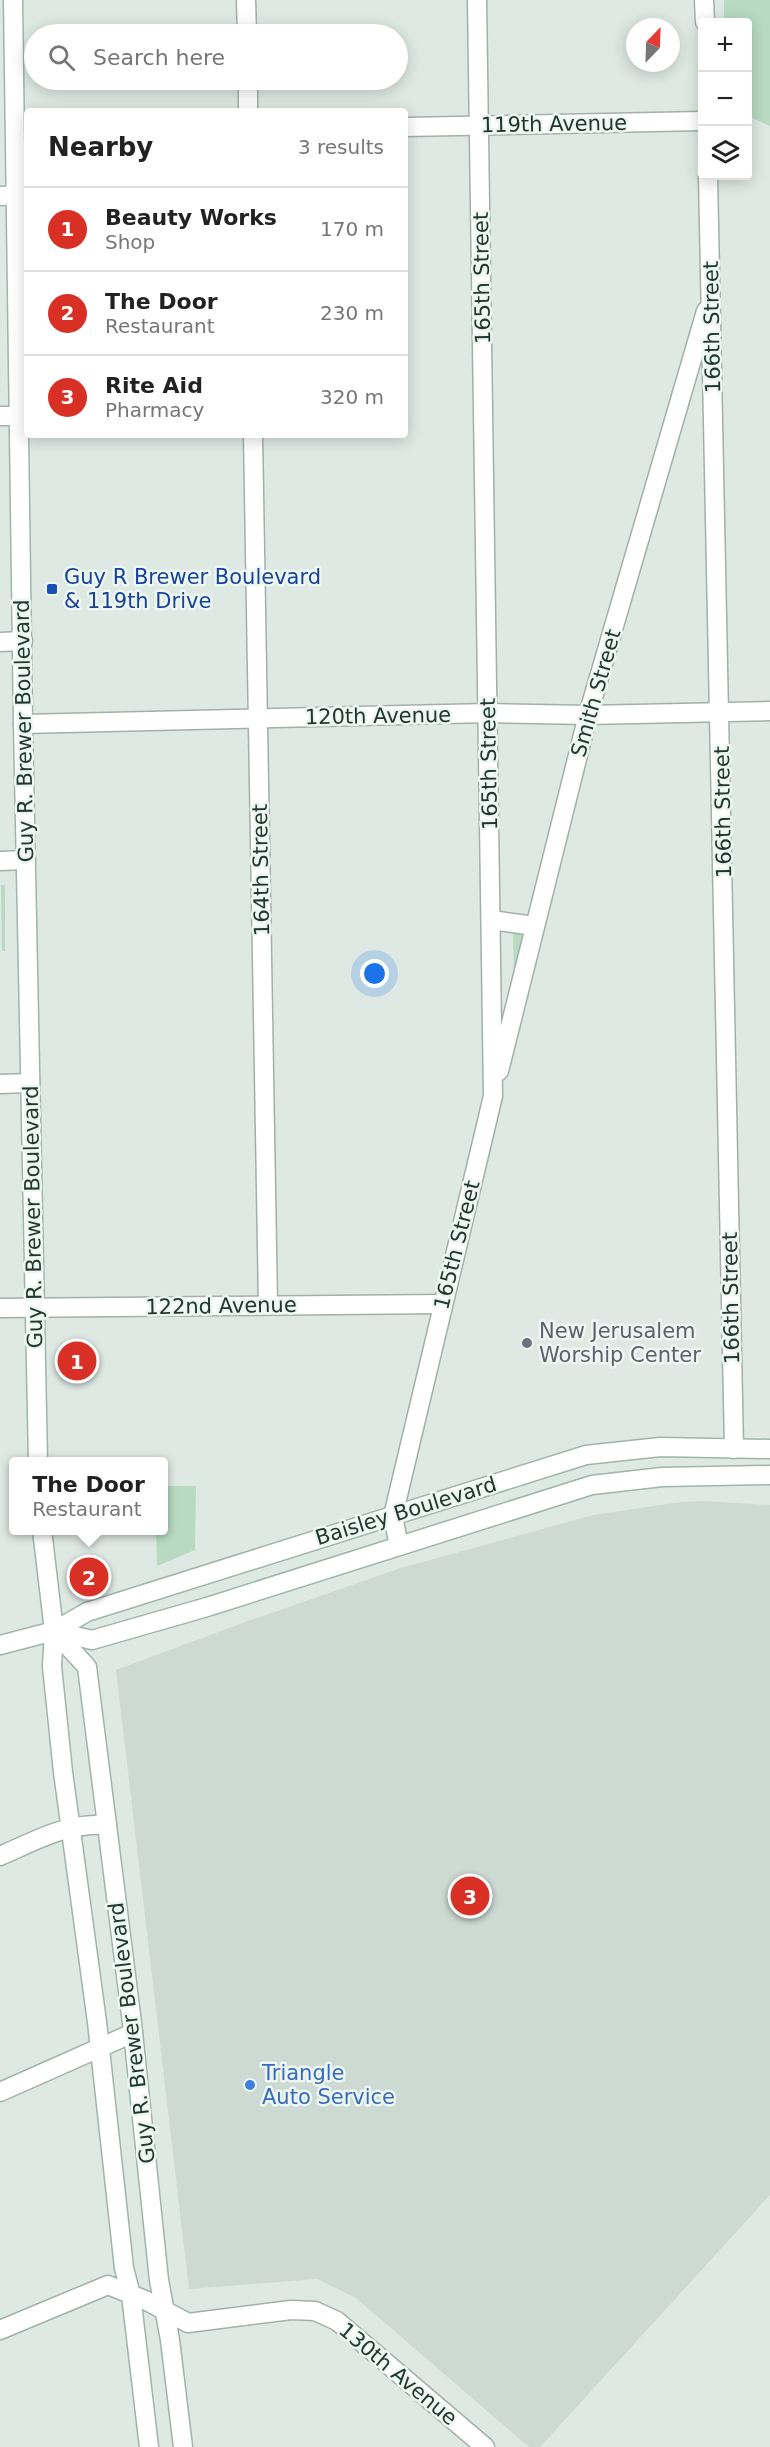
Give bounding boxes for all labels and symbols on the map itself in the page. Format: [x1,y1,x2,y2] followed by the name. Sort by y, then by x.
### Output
[626,18,680,72] north arrow
[481,111,627,137] street label: 119th Avenue
[469,212,495,344] street label: 165th Street
[699,261,725,393] street label: 166th Street
[64,565,321,613] place label: Guy R Brewer Boulevard & 119th Drive
[45,582,59,596] marker: Guy R Brewer Boulevard & 119th Drive
[10,599,38,863] street label: Guy R. Brewer Boulevard
[566,626,626,760] street label: Smith Street
[476,698,502,830] street label: 165th Street
[305,703,451,729] street label: 120th Avenue
[710,746,736,878] street label: 166th Street
[248,804,274,936] street label: 164th Street
[360,959,389,988] your location
[19,1085,47,1349] street label: Guy R. Brewer Boulevard
[429,1178,485,1312] street label: 165th Street
[718,1232,744,1364] street label: 166th Street
[145,1293,297,1319] street label: 122nd Avenue
[539,1319,701,1367] place label: New Jerusalem Worship Center
[520,1336,534,1350] marker: New Jerusalem Worship Center
[58,1338,97,1384] pin: 1
[313,1472,499,1550] street label: Baisley Boulevard
[70,1554,109,1600] pin: 2
[450,1874,490,1918] pin: 3
[104,1901,160,2165] street label: Guy R. Brewer Boulevard
[261,2061,395,2109] place label: Triangle Auto Service
[243,2078,257,2092] marker: Triangle Auto Service
[334,2318,462,2430] street label: 130th Avenue

